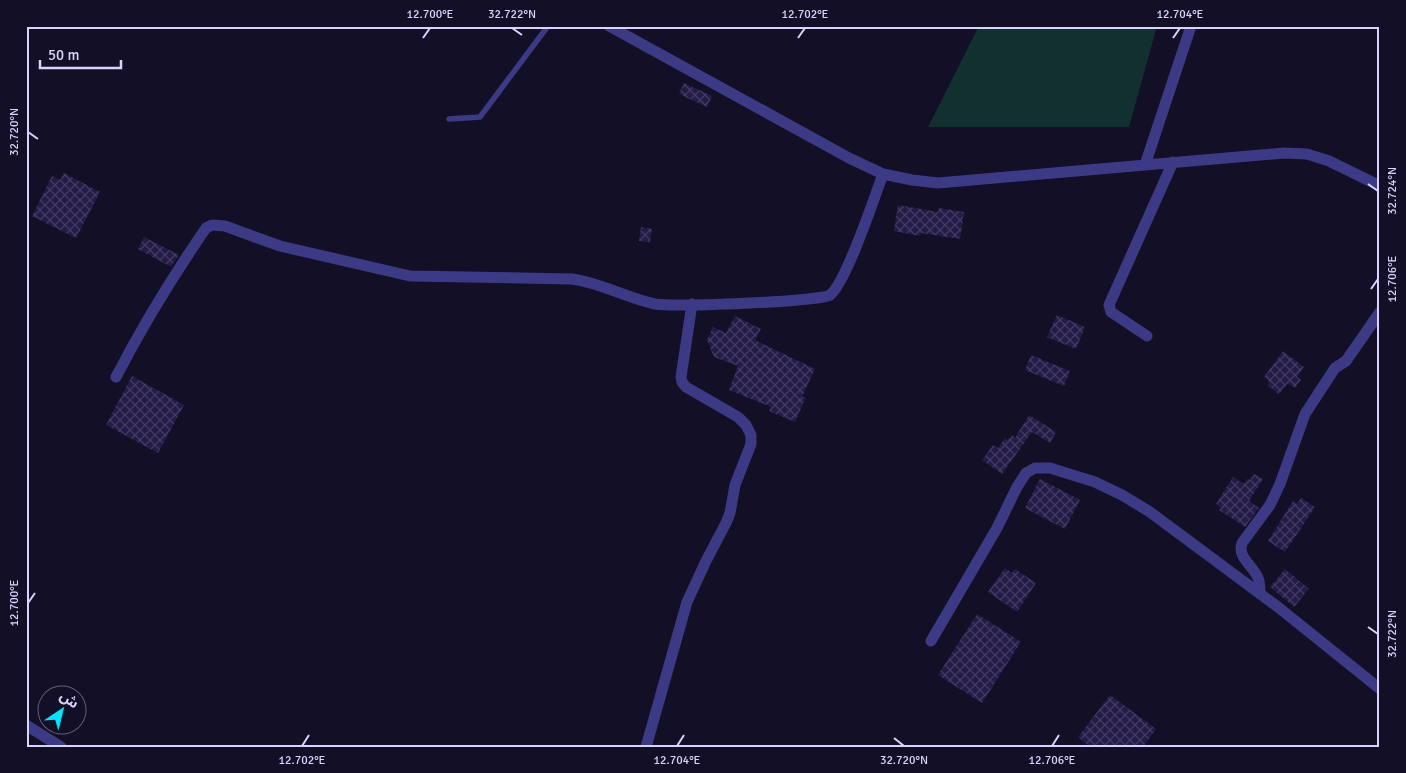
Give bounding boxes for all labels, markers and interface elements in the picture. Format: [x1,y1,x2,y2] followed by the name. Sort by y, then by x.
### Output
[407,7,454,22] text: 12.700°E
[488,7,536,22] text: 32.722°N
[782,7,829,22] text: 12.702°E
[1157,7,1204,22] text: 12.704°E
[40,38,121,70] scale bar
[48,46,79,64] text: 50 m
[7,108,22,156] text: 32.720°N
[1385,167,1400,215] text: 32.724°N
[1385,255,1400,302] text: 12.706°E
[7,579,22,626] text: 12.700°E
[1385,610,1400,658] text: 32.722°N
[38,686,88,736] north arrow
[56,687,82,712] text: ش
[279,753,326,768] text: 12.702°E
[654,753,701,768] text: 12.704°E
[880,753,928,768] text: 32.720°N
[1029,753,1076,768] text: 12.706°E

